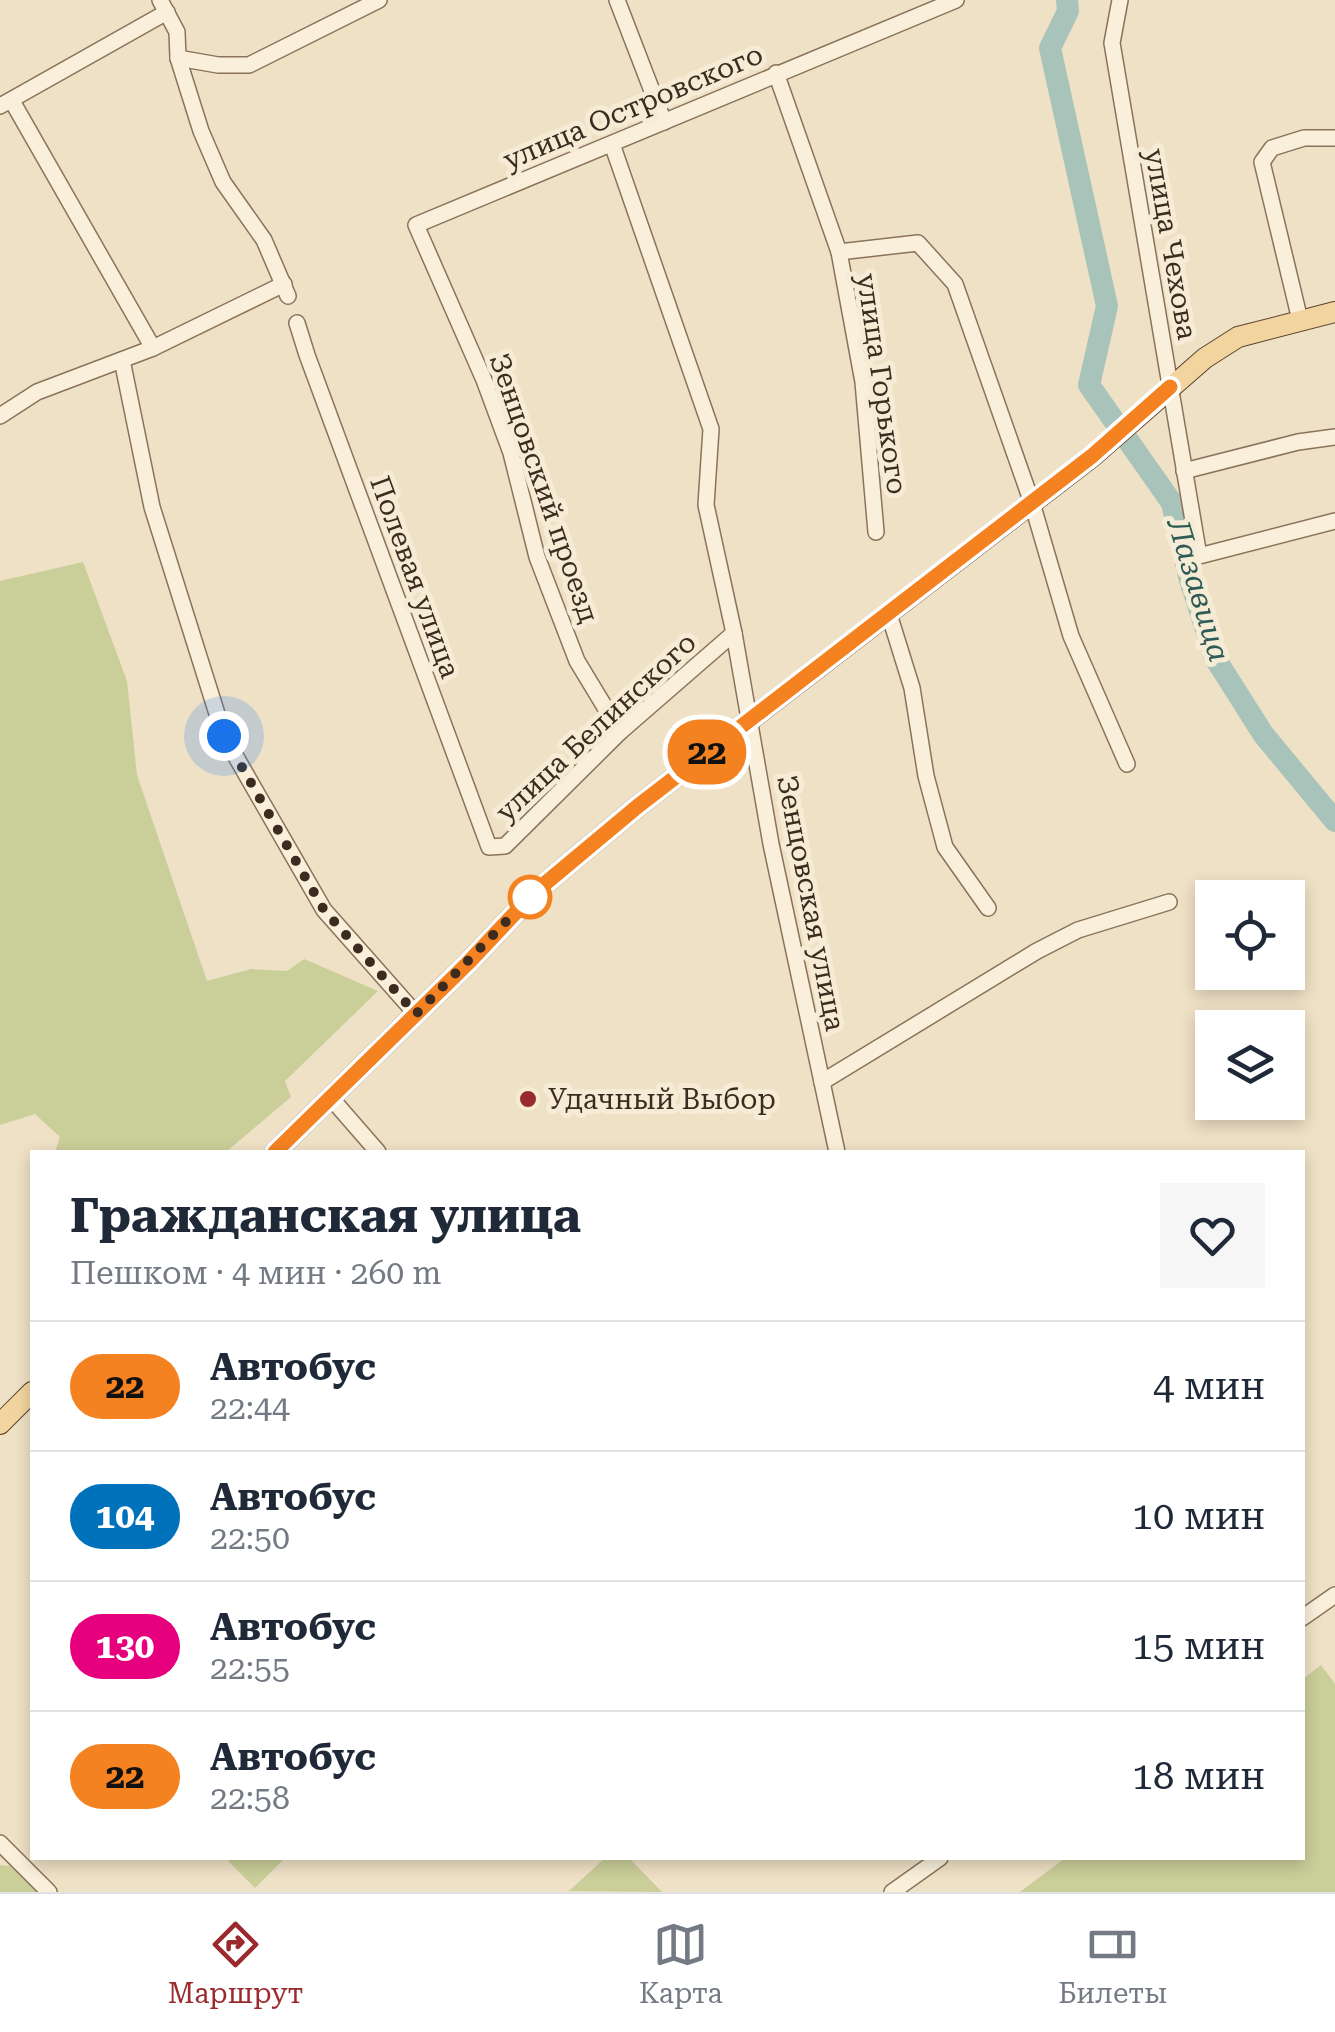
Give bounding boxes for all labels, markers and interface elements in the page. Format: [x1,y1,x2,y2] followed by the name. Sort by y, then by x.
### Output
[498,37,768,177] street label: улица Островского
[1138,146,1204,342] street label: улица Чехова
[850,271,914,497] street label: улица Горького
[482,349,606,627] street label: Зенцовский проезд
[363,472,467,682] street label: Полевая улица
[1160,513,1237,665] water label: Лазавица
[489,626,703,828] street label: улица Белинского
[199,711,249,761] your location
[662,720,752,784] line badge: 22
[687,732,727,773] text: 22
[770,772,852,1034] street label: Зенцовская улица
[509,876,551,918] unlabelled marker
[1195,880,1305,1120] map controls
[1195,880,1305,990] button: locate
[1195,1010,1305,1120] button: layers
[548,1083,776,1116] place label: Удачный Выбор
[517,1088,539,1110] marker: Удачный Выбор
[1160,1183,1265,1288] button: heart
[70,1188,581,1244] text: Гражданская улица
[70,1254,442,1292] text: Пешком · 4 мин · 260 m
[210,1345,376,1389] text: Автобус
[1153,1364,1265,1408] text: 4 мин
[105,1366,145,1407] text: 22
[210,1389,290,1427] text: 22:44
[210,1475,376,1519] text: Автобус
[1132,1494,1265,1538] text: 10 мин
[96,1496,154,1537] text: 104
[210,1519,290,1557] text: 22:50
[210,1605,376,1649] text: Автобус
[1132,1624,1265,1668] text: 15 мин
[96,1626,154,1667] text: 130
[210,1649,290,1687] text: 22:55
[210,1735,376,1779] text: Автобус
[1132,1754,1265,1798] text: 18 мин
[105,1756,145,1797] text: 22
[210,1779,290,1817] text: 22:58
[168,1917,303,2010] tab: Маршрут
[639,1917,723,2010] tab: Карта
[1058,1917,1167,2010] tab: Билеты

